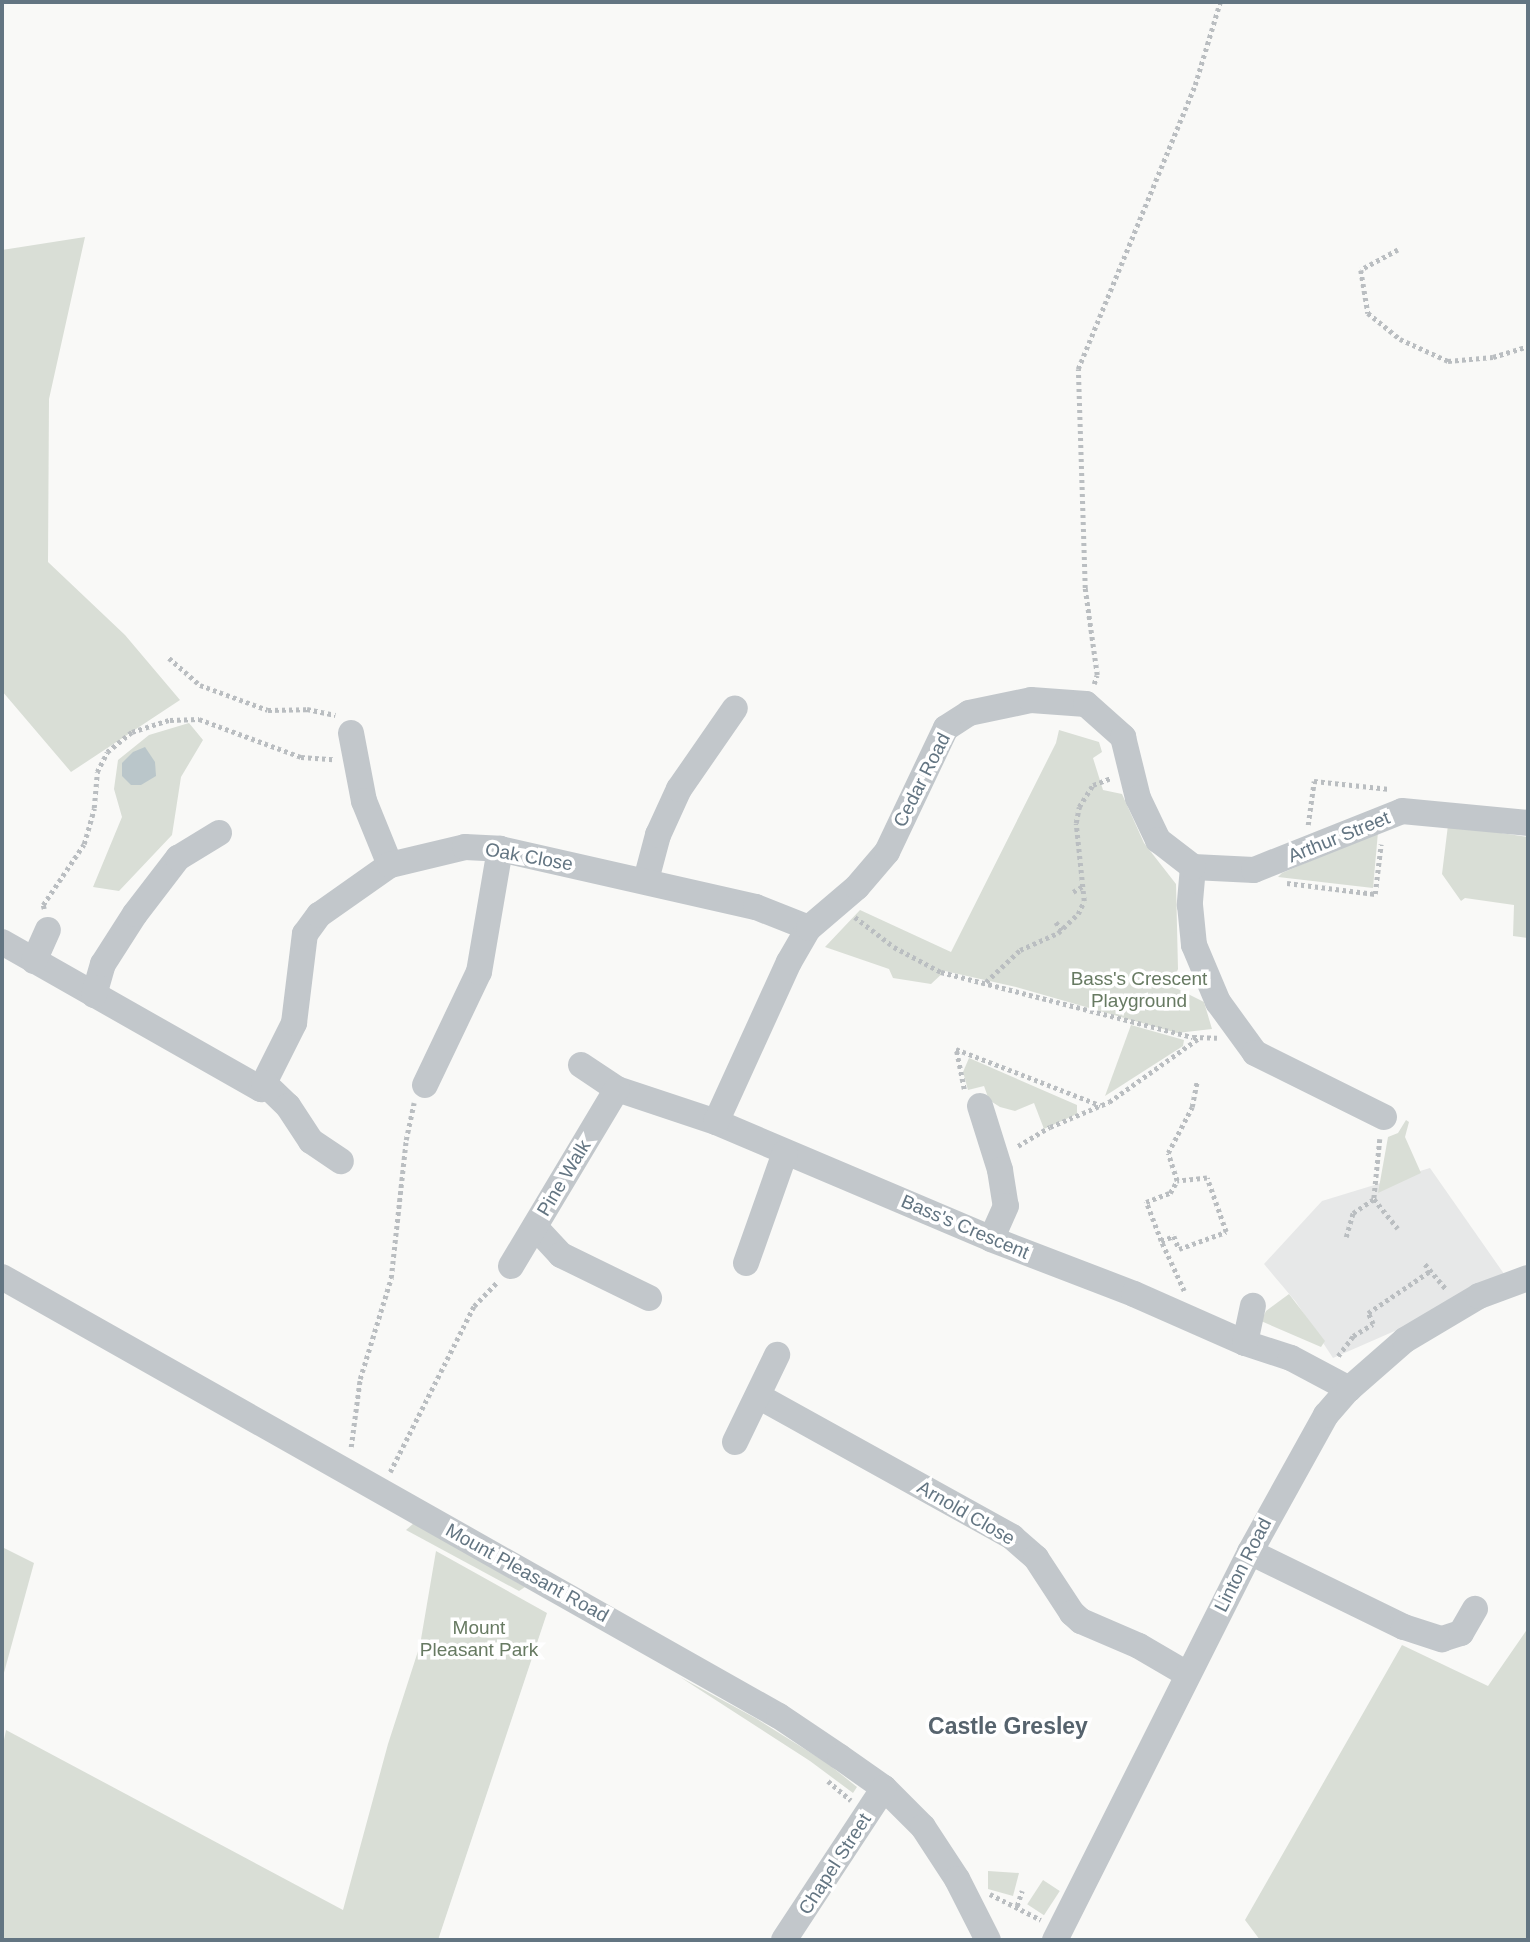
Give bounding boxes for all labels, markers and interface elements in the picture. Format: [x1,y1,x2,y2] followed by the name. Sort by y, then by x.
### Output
[889,729,955,831] street label: Cedar Road
[1285,806,1393,868] street label: Arthur Street
[483,838,575,876] street label: Oak Close
[1071,968,1207,1012] park label: Bass's Crescent Playground
[532,1136,596,1220] street label: Pine Walk
[898,1190,1032,1264] street label: Bass's Crescent
[913,1476,1019,1550] street label: Arnold Close
[1210,1514,1276,1616] street label: Linton Road
[442,1519,612,1627] street label: Mount Pleasant Road
[420,1617,538,1661] park label: Mount Pleasant Park
[928,1712,1088,1740] district label: Castle Gresley
[794,1809,876,1919] street label: Chapel Street

